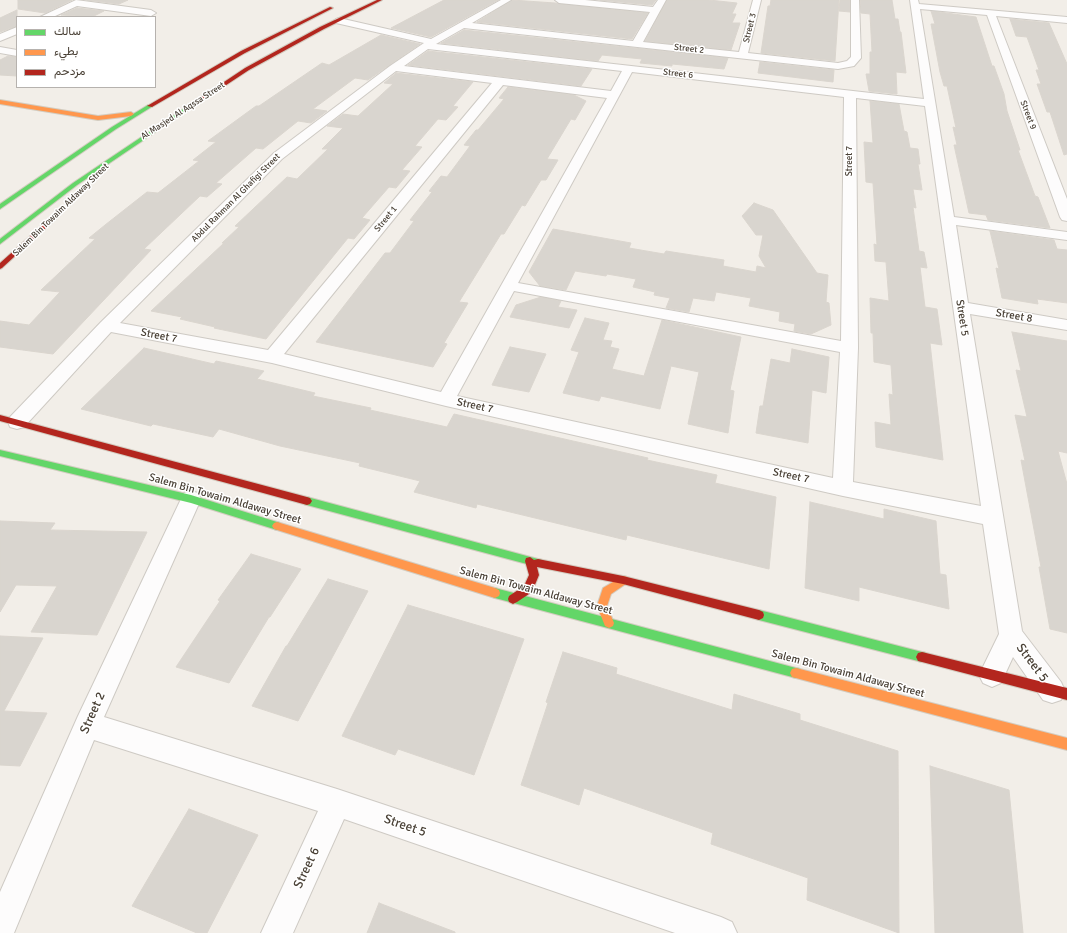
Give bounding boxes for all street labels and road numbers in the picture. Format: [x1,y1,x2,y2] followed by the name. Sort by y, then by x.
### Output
[741,12,759,44] street label: Street 3
[673,42,705,56] street label: Street 2
[662,67,694,81] street label: Street 6
[139,80,227,142] street label: Al Masjed Al Aqssa Street
[1018,99,1038,131] street label: Street 9
[845,146,855,176] street label: Street 7
[189,151,283,245] street label: Abdul Rahman Al Ghafigi Street
[11,161,111,259] street label: Salem Bin Towaim Aldaway Street
[372,204,400,234] street label: Street 1
[953,299,971,337] street label: Street 5
[995,306,1033,326] street label: Street 8
[140,326,178,346] street label: Street 7
[456,396,494,416] street label: Street 7
[772,466,810,486] street label: Street 7
[147,471,303,527] street label: Salem Bin Towaim Aldaway Street
[458,564,614,618] street label: Salem Bin Towaim Aldaway Street
[1013,641,1051,685] street label: Street 5
[770,647,926,701] street label: Salem Bin Towaim Aldaway Street
[77,690,109,736] street label: Street 2
[382,812,428,840] street label: Street 5
[291,845,323,891] street label: Street 6

